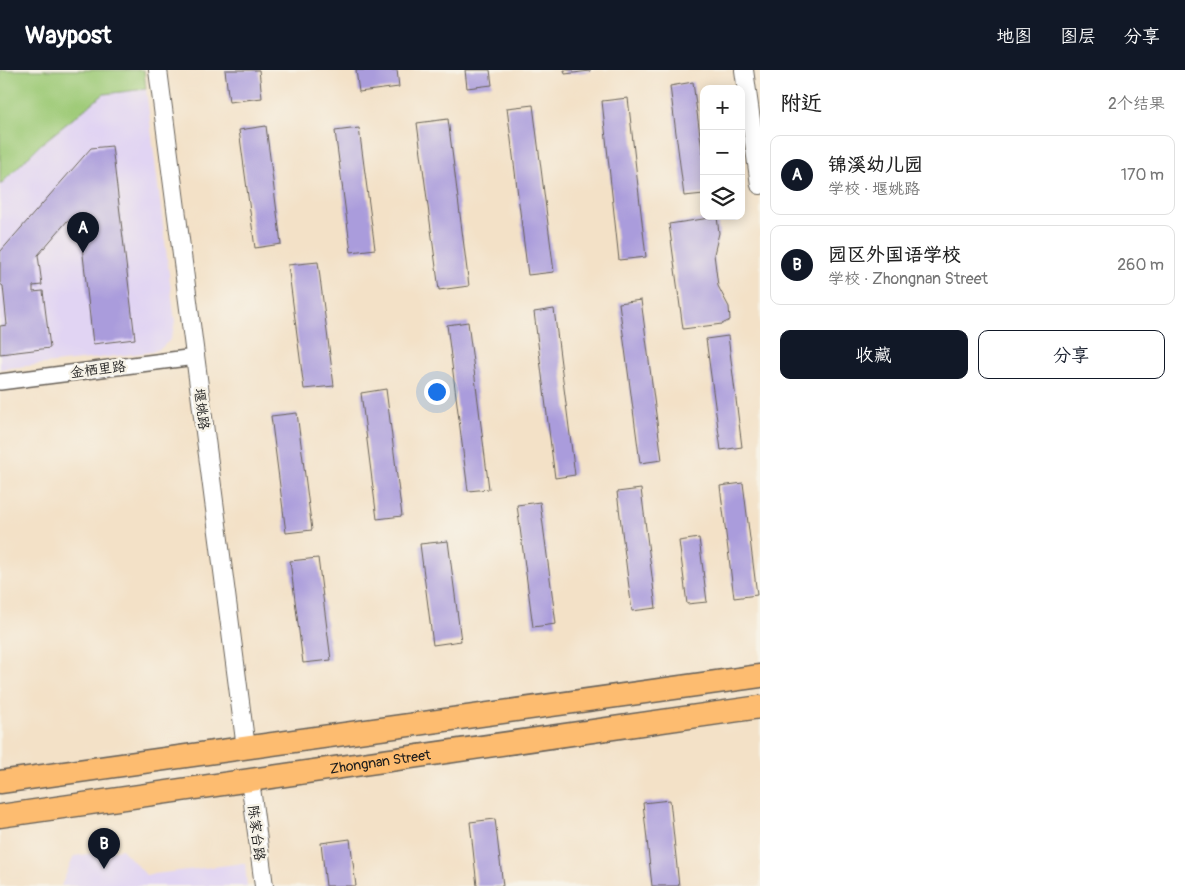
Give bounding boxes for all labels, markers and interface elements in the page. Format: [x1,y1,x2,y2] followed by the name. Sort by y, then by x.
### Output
[25,21,112,50] text: Waypost
[996,25,1032,48] text: 地图
[1060,25,1096,48] text: 图层
[1124,25,1160,48] text: 分享
[700,85,745,220] map controls
[700,85,745,130] button: +
[780,90,822,117] text: 附近
[1108,94,1165,114] text: 2个结果
[700,130,745,175] button: −
[828,153,923,177] text: 锦溪幼儿园
[792,165,802,185] text: A
[1121,165,1164,185] text: 170 m
[700,175,745,220] button: layers
[828,179,920,199] text: 学校 · 堰姚路
[67,212,99,253] pin: A
[828,243,961,267] text: 园区外国语学校
[792,255,802,275] text: B
[1117,255,1164,275] text: 260 m
[828,269,988,289] text: 学校 · Zhongnan Street
[780,330,968,379] button: 收藏
[978,330,1165,379] button: 分享
[69,358,127,381] street label: 金栖里路
[424,379,450,405] your location
[191,387,212,431] street label: 堰姚路
[329,746,432,778] street label: Zhongnan Street
[245,804,268,862] street label: 陈家台路
[88,828,120,869] pin: B

